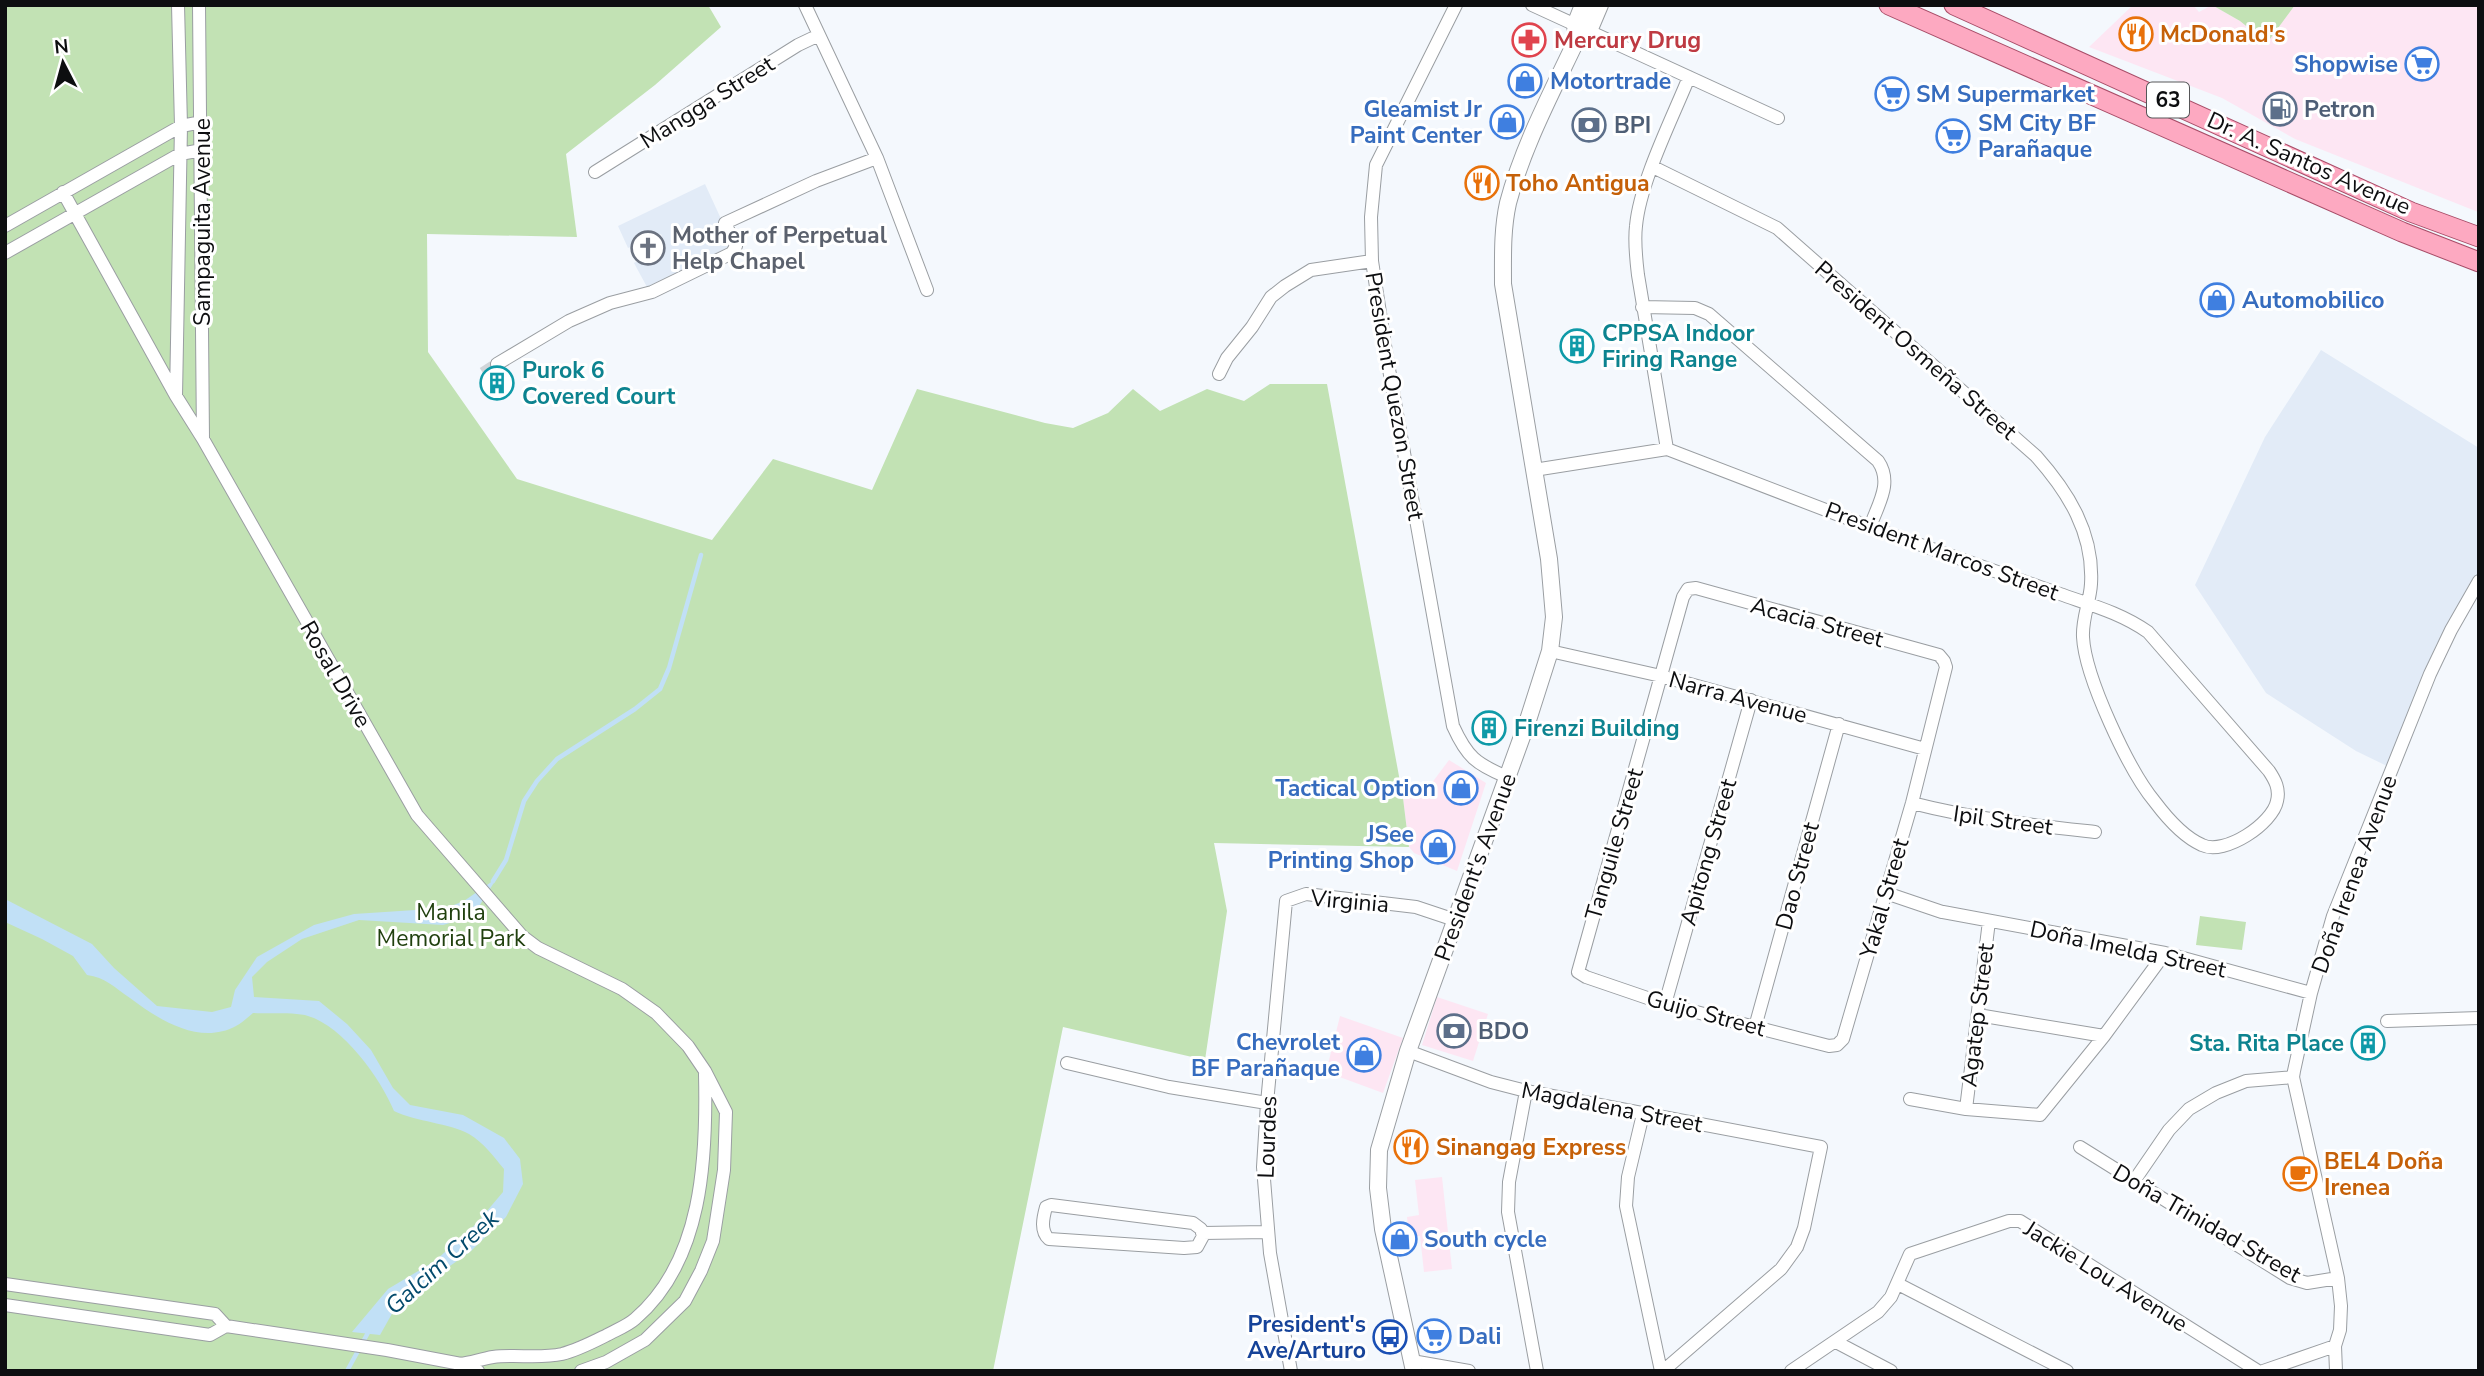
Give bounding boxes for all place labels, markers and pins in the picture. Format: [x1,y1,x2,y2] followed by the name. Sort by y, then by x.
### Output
[2117,15,2155,53] restaurant icon: McDonald's
[2160,19,2285,50] place label: McDonald's
[1510,21,1548,59] pharmacy icon: Mercury Drug
[1554,25,1701,56] place label: Mercury Drug
[2403,45,2441,83] supermarket icon: Shopwise
[2294,49,2398,80] place label: Shopwise
[1506,62,1544,100] shop icon: Motortrade
[1550,66,1671,97] place label: Motortrade
[1873,75,1911,113] supermarket icon: SM Supermarket
[1916,79,2095,110] place label: SM Supermarket
[2261,90,2299,128] fuel station icon: Petron
[1350,94,1482,151] place label: Gleamist Jr Paint Center
[2304,94,2375,125] place label: Petron
[1488,103,1526,141] shop icon: Gleamist Jr Paint Center
[1570,106,1608,144] bank icon: BPI
[1978,108,2096,165] place label: SM City BF Parañaque
[1614,110,1651,141] place label: BPI
[1934,117,1972,155] supermarket icon: SM City BF Parañaque
[1463,164,1501,202] restaurant icon: Toho Antigua
[1506,168,1650,199] place label: Toho Antigua
[672,220,888,277] place label: Mother of Perpetual Help Chapel
[629,229,667,267] church icon: Mother of Perpetual Help Chapel
[2198,281,2236,319] shop icon: Automobilico
[2242,285,2385,316] place label: Automobilico
[1602,318,1755,375] place label: CPPSA Indoor Firing Range
[1558,327,1596,365] building icon: CPPSA Indoor Firing Range
[522,355,676,412] place label: Purok 6 Covered Court
[478,364,516,402] building icon: Purok 6 Covered Court
[1470,709,1508,747] building icon: Firenzi Building
[1514,713,1680,744] place label: Firenzi Building
[1442,769,1480,807] shop icon: Tactical Option
[1275,773,1436,804] place label: Tactical Option
[1268,819,1414,876] place label: JSee Printing Shop
[1419,828,1457,866] shop icon: JSee Printing Shop
[1435,1012,1473,1050] bank icon: BDO
[1478,1016,1529,1047] place label: BDO
[2349,1024,2387,1062] building icon: Sta. Rita Place
[1191,1027,1340,1084] place label: Chevrolet BF Parañaque
[2189,1028,2344,1059] place label: Sta. Rita Place
[1345,1036,1383,1074] shop icon: Chevrolet BF Parañaque
[1392,1128,1430,1166] restaurant icon: Sinangag Express
[1436,1132,1626,1163] place label: Sinangag Express
[2324,1146,2443,1203] place label: BEL4 Doña Irenea
[2281,1155,2319,1193] cafe icon: BEL4 Doña Irenea
[1381,1220,1419,1258] shop icon: South cycle
[1424,1224,1547,1255] place label: South cycle
[1247,1309,1366,1366] place label: President's Ave/Arturo
[1415,1317,1453,1355] supermarket icon: Dali
[1371,1318,1409,1356] bus stop icon: President's Ave/Arturo
[1458,1321,1501,1352] place label: Dali

